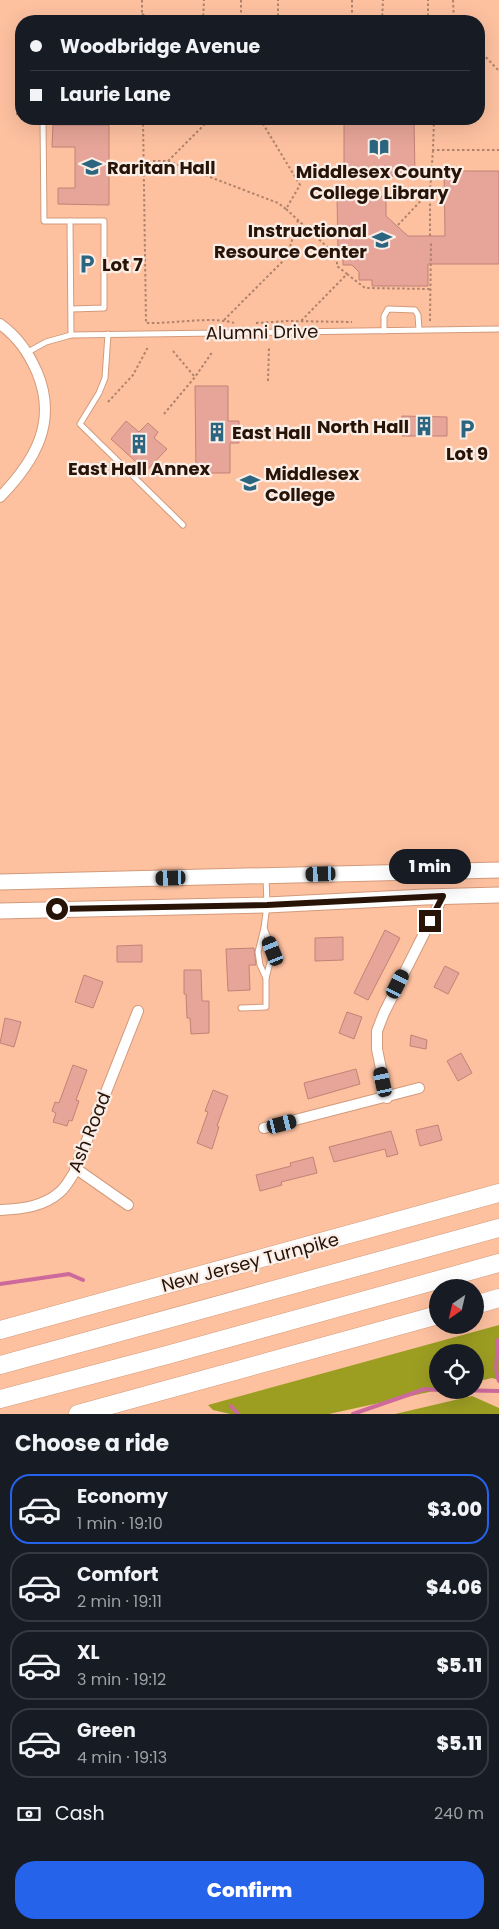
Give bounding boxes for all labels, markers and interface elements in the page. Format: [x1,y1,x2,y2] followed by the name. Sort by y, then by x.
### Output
[60,33,260,60] text: Woodbridge Avenue
[60,81,171,108] text: Laurie Lane
[368,136,390,158] library icon: Middlesex County College Library
[107,155,215,180] place label: Raritan Hall
[81,156,103,178] school or university icon: Raritan Hall
[296,159,463,205] place label: Middlesex County College Library
[214,218,367,264] place label: Instructional Resource Center
[371,229,393,251] school or university icon: Instructional Resource Center
[102,252,143,277] place label: Lot 7
[76,253,98,275] parking icon: Lot 7
[206,319,318,345] street label: Alumni Drive
[317,414,409,439] place label: North Hall
[413,415,435,437] building icon: North Hall
[456,418,478,440] parking icon: Lot 9
[232,420,311,445] place label: East Hall
[206,421,228,443] building icon: East Hall
[128,433,150,455] building icon: East Hall Annex
[446,441,488,466] place label: Lot 9
[68,456,210,481] place label: East Hall Annex
[265,461,360,507] place label: Middlesex College
[239,472,261,494] school or university icon: Middlesex College
[389,848,471,884] callout: 1 min
[409,855,451,878] text: 1 min
[305,866,336,882] car
[155,870,186,886] car
[46,898,68,920] route start
[419,910,441,932] route end
[260,934,285,968] car
[384,967,411,1001] car
[372,1066,393,1098] car
[62,1088,116,1176] street label: Ash Road
[265,1113,298,1135] car
[158,1226,342,1298] street label: New Jersey Turnpike
[429,1279,484,1334] north arrow
[429,1279,484,1399] map controls
[429,1344,484,1399] button: locate
[15,1428,169,1459] text: Choose a ride
[77,1483,168,1510] text: Economy
[17,1487,62,1532] icon: car
[427,1496,482,1523] text: $3.00
[77,1512,163,1535] text: 1 min · 19:10
[77,1561,159,1588] text: Comfort
[17,1565,62,1610] icon: car
[426,1574,482,1601] text: $4.06
[77,1590,162,1613] text: 2 min · 19:11
[77,1639,100,1666] text: XL
[17,1643,62,1688] icon: car
[437,1652,482,1679] text: $5.11
[77,1668,166,1691] text: 3 min · 19:12
[77,1717,136,1744] text: Green
[17,1721,62,1766] icon: car
[437,1730,482,1757] text: $5.11
[77,1746,167,1769] text: 4 min · 19:13
[15,1800,43,1828] icon: cash
[55,1800,105,1827] text: Cash
[434,1802,484,1825] text: 240 m
[15,1861,484,1919] button: Confirm

